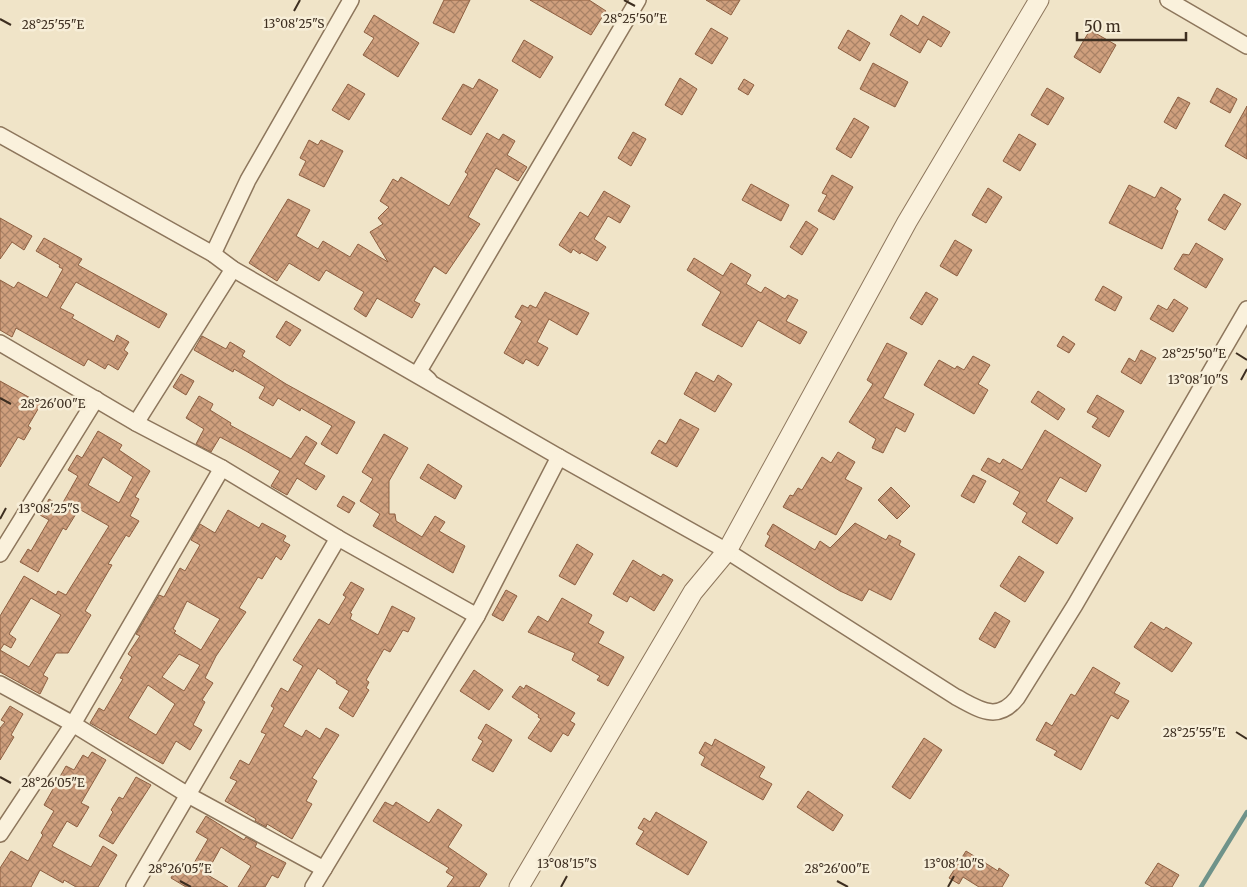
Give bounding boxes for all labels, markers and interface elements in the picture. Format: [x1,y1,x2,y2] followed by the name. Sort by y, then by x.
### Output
[1077,10,1186,42] scale bar
[603,11,667,26] text: 28°25'50"E
[264,16,324,31] text: 13°08'25"S
[22,17,85,32] text: 28°25'55"E
[1084,17,1121,36] text: 50 m
[1162,346,1226,361] text: 28°25'50"E
[1168,372,1228,387] text: 13°08'10"S
[21,396,86,411] text: 28°26'00"E
[19,501,79,516] text: 13°08'25"S
[1163,725,1226,740] text: 28°25'55"E
[21,775,85,790] text: 28°26'05"E
[537,856,597,871] text: 13°08'15"S
[924,856,984,871] text: 13°08'10"S
[148,861,212,876] text: 28°26'05"E
[805,861,870,876] text: 28°26'00"E

